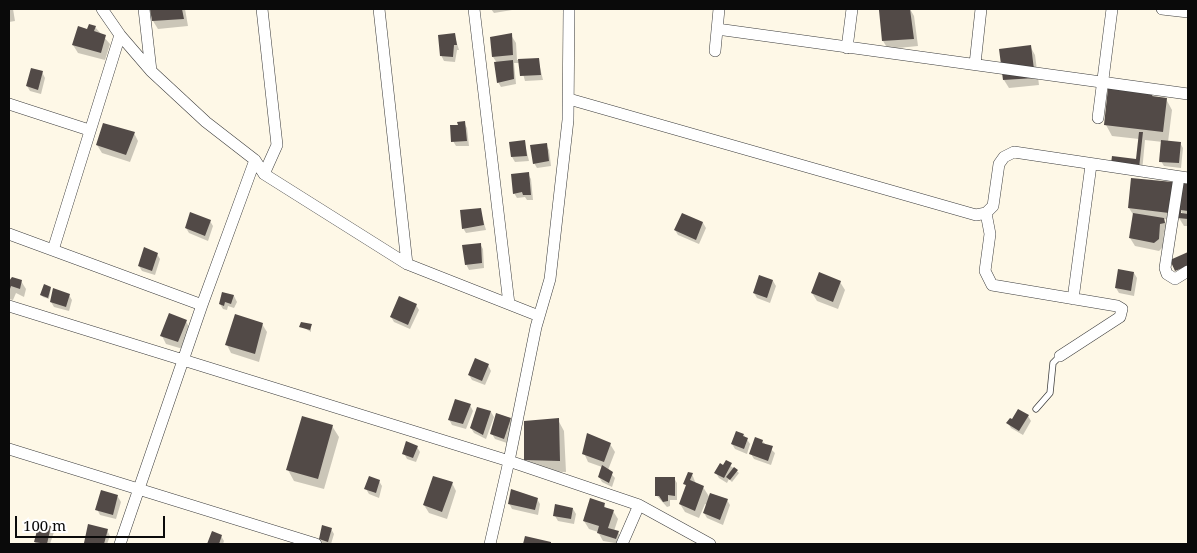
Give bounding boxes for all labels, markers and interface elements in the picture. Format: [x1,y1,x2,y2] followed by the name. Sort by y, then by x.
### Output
[18,506,168,538] scale bar
[23,515,66,535] text: 100 m

